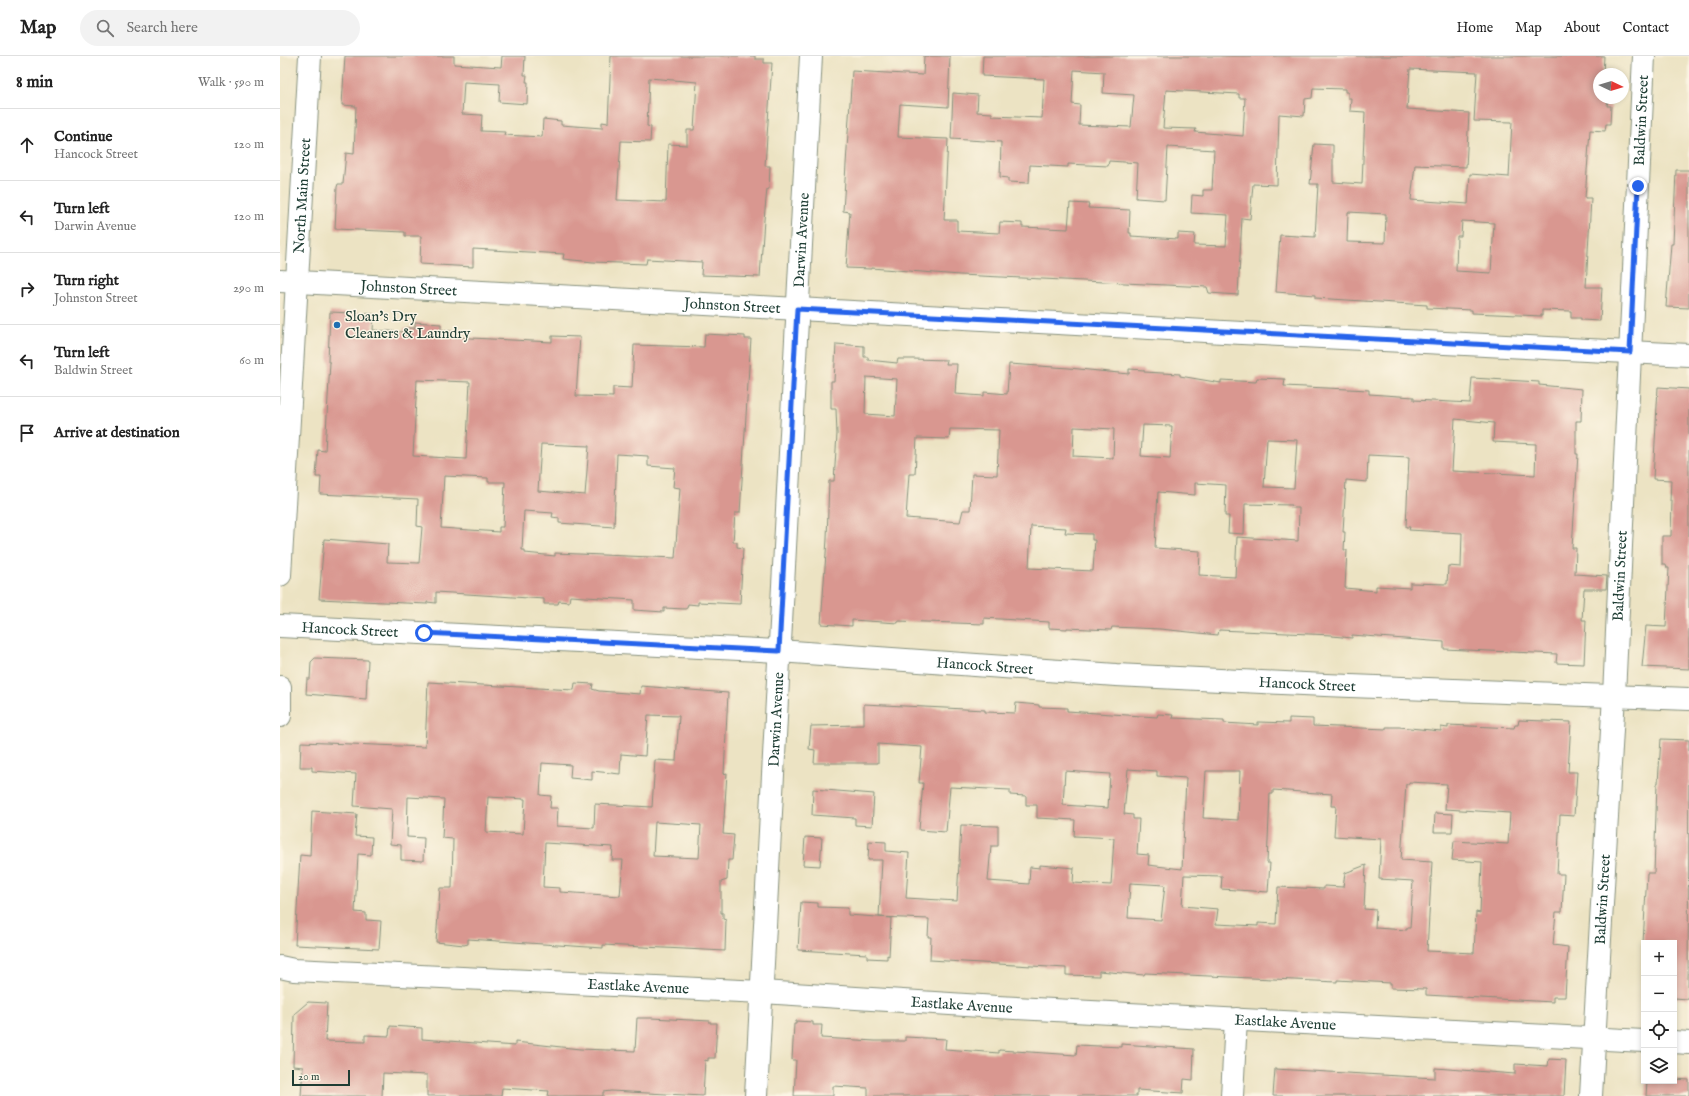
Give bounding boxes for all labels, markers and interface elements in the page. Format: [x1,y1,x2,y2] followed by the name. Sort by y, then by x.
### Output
[80,10,360,46] search box
[20,16,56,40] text: Map
[94,17,116,39] icon: search
[126,18,198,37] text: Search here
[1457,19,1493,37] text: Home
[1515,19,1542,37] text: Map
[1564,19,1600,37] text: About
[1622,19,1669,37] text: Contact
[1593,68,1629,104] north arrow
[16,72,53,93] text: 8 min
[198,74,264,91] text: Walk · 590 m
[1630,75,1653,166] street label: Baldwin Street
[54,127,112,146] text: Continue
[16,134,38,156] icon: ahead
[234,136,264,153] text: 120 m
[290,137,315,254] street label: North Main Street
[54,146,138,163] text: Hancock Street
[1629,177,1647,195] route end
[790,192,814,288] street label: Darwin Avenue
[54,199,110,218] text: Turn left
[16,206,38,228] icon: left
[234,208,264,225] text: 120 m
[54,218,136,235] text: Darwin Avenue
[54,271,119,290] text: Turn right
[358,276,458,301] street label: Johnston Street
[16,278,38,300] icon: right
[233,280,264,297] text: 290 m
[54,290,138,307] text: Johnston Street
[681,294,781,318] street label: Johnston Street
[345,307,471,343] place label: Sloan's Dry Cleaners & Laundry
[332,320,342,330] marker: Sloan's Dry Cleaners & Laundry
[54,343,110,362] text: Turn left
[16,350,38,372] icon: left
[239,352,264,369] text: 60 m
[54,362,133,379] text: Baldwin Street
[16,422,38,444] icon: arrive
[54,423,180,442] text: Arrive at destination
[1608,530,1632,622] street label: Baldwin Street
[301,618,399,642] street label: Hancock Street
[415,624,433,642] route start
[936,653,1034,679] street label: Hancock Street
[764,671,788,768] street label: Darwin Avenue
[1258,673,1356,696] street label: Hancock Street
[1591,853,1615,945] street label: Baldwin Street
[1641,940,1677,1084] map controls
[1641,940,1677,976] button: +
[587,975,690,999] street label: Eastlake Avenue
[1641,976,1677,1012] button: −
[910,993,1013,1018] street label: Eastlake Avenue
[1234,1010,1337,1035] street label: Eastlake Avenue
[1641,1012,1677,1048] button: locate
[1641,1048,1677,1084] button: layers
[292,1068,350,1087] scale bar
[298,1070,319,1084] text: 20 m

